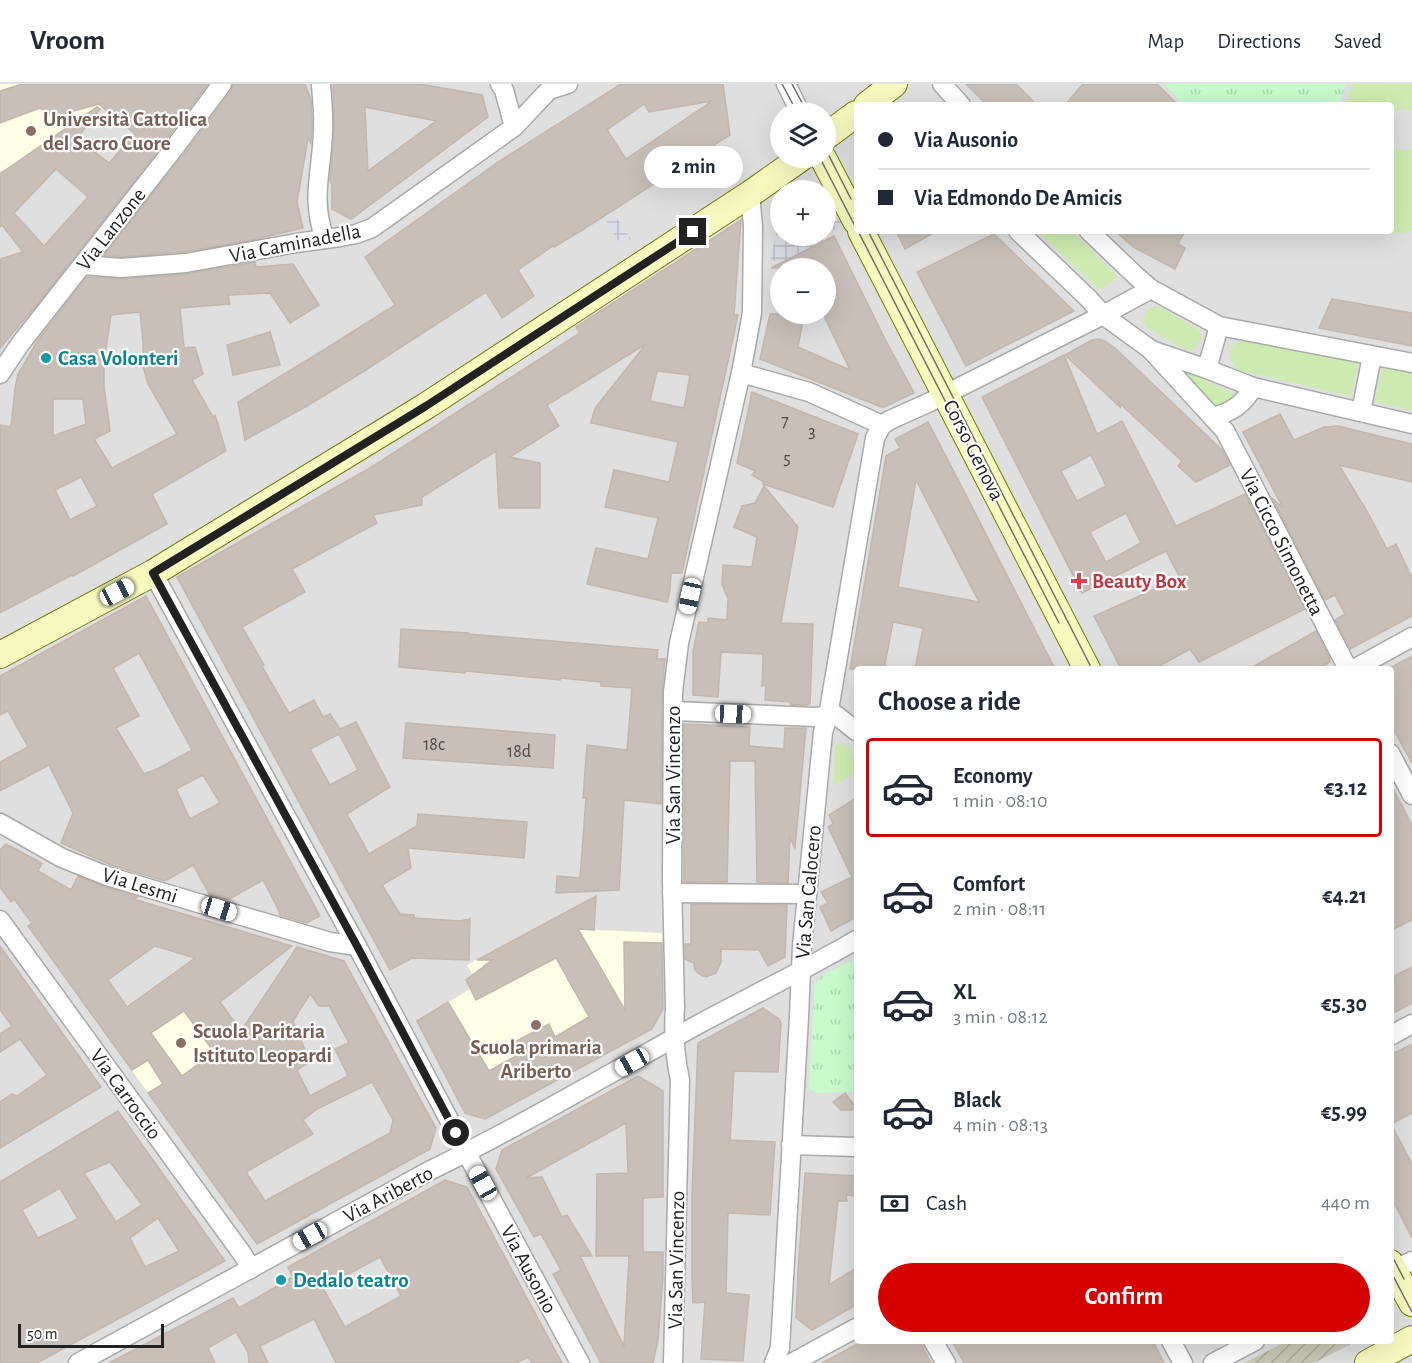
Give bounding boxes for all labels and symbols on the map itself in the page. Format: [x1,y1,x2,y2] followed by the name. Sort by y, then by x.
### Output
[43,109,207,154] place label: Università Cattolica del Sacro Cuore
[24,124,38,138] marker: Università Cattolica del Sacro Cuore
[644,145,742,187] callout: 2 min
[73,184,150,274] street label: Via Lanzone
[679,218,706,245] route end
[228,220,363,267] street label: Via Caminadella
[58,348,179,369] place label: Casa Volonteri
[39,351,53,365] marker: Casa Volonteri
[939,396,1008,504] street label: Corso Genova
[781,413,789,431] house number: 7
[808,423,816,441] house number: 3
[783,450,791,468] house number: 5
[1236,465,1328,619] street label: Via Cicco Simonetta
[1092,571,1187,592] place label: Beauty Box
[1070,572,1088,590] marker: Beauty Box
[97,576,137,608] car
[677,577,703,615] car
[715,704,751,724] car
[663,706,684,844] street label: Via San Vincenzo
[423,736,445,754] house number: 18c
[507,743,531,761] house number: 18d
[792,824,825,960] street label: Via San Calocero
[100,864,180,907] street label: Via Lesmi
[199,895,239,923] car
[529,1018,543,1032] marker: Scuola primaria Ariberto
[193,1021,332,1066] place label: Scuola Paritaria Istituto Leopardi
[174,1036,188,1050] marker: Scuola Paritaria Istituto Leopardi
[470,1037,602,1082] place label: Scuola primaria Ariberto
[86,1045,165,1143] street label: Via Carroccio
[612,1045,652,1079] car
[442,1119,469,1146] route start
[340,1162,436,1227] street label: Via Ariberto
[466,1163,500,1203] car
[665,1191,688,1329] street label: Via San Vincenzo
[290,1219,330,1253] car
[497,1222,561,1317] street label: Via Ausonio
[293,1270,409,1291] place label: Dedalo teatro
[274,1273,288,1287] marker: Dedalo teatro
[18,1321,164,1348] scale bar

